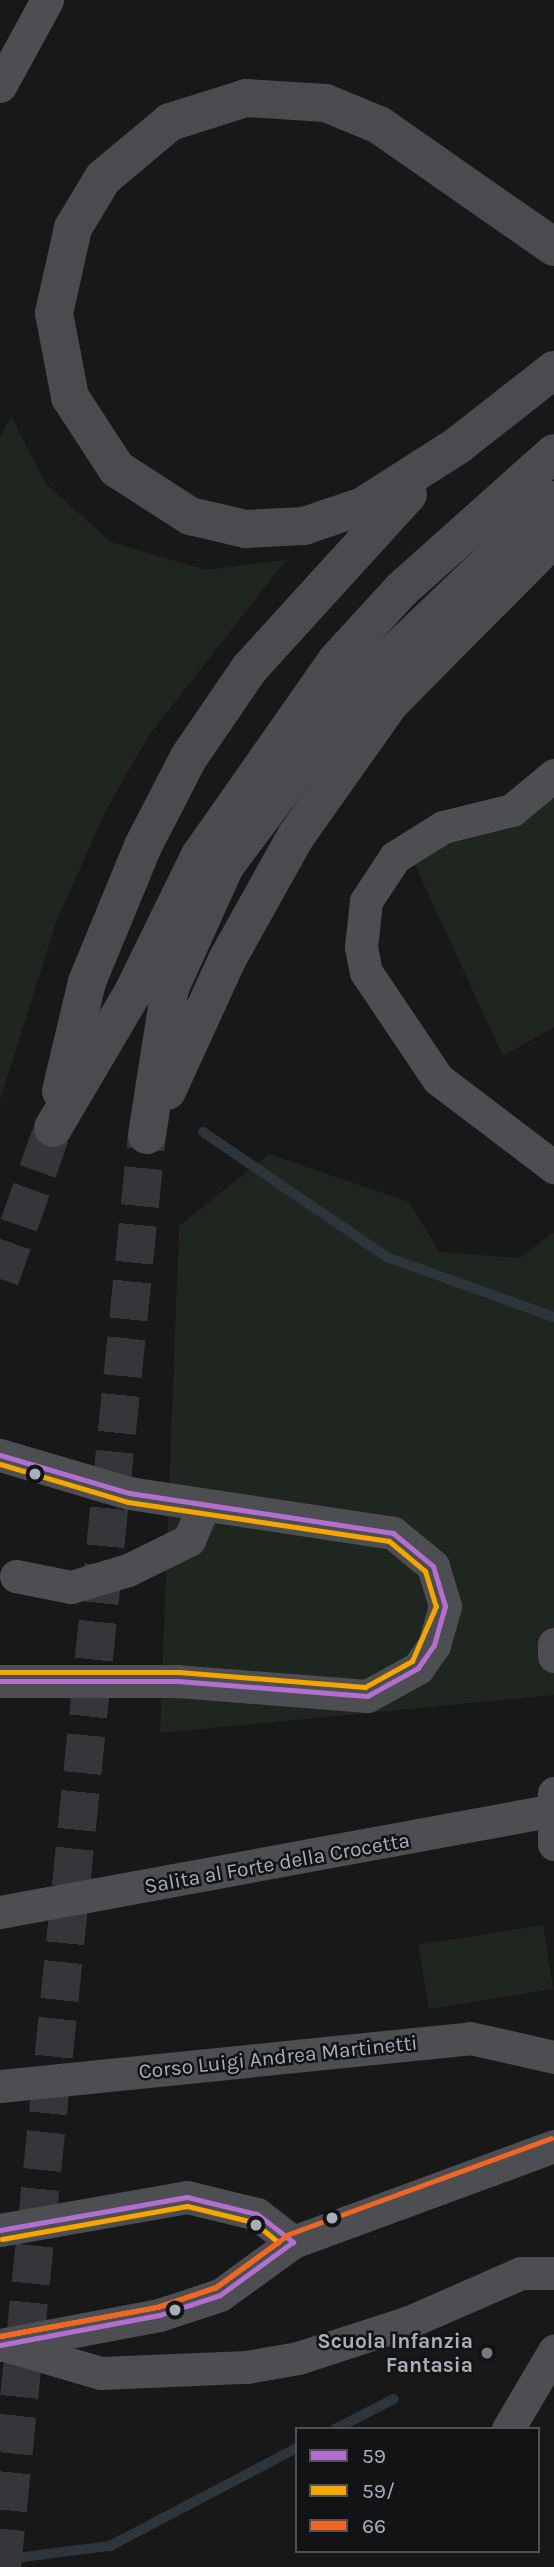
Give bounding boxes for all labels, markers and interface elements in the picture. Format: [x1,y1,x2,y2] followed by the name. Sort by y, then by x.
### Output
[28,1467,42,1481] unlabelled marker
[142,1827,412,1899] street label: Salita al Forte della Crocetta
[137,2030,419,2084] street label: Corso Luigi Andrea Martinetti
[325,2211,339,2225] unlabelled marker
[249,2218,263,2232] unlabelled marker
[168,2303,182,2317] unlabelled marker
[317,2328,473,2378] place label: Scuola Infanzia Fantasia
[479,2345,495,2361] marker: Scuola Infanzia Fantasia
[295,2427,540,2553] legend
[362,2444,386,2468] text: 59
[362,2479,395,2503] text: 59/
[362,2514,386,2538] text: 66

